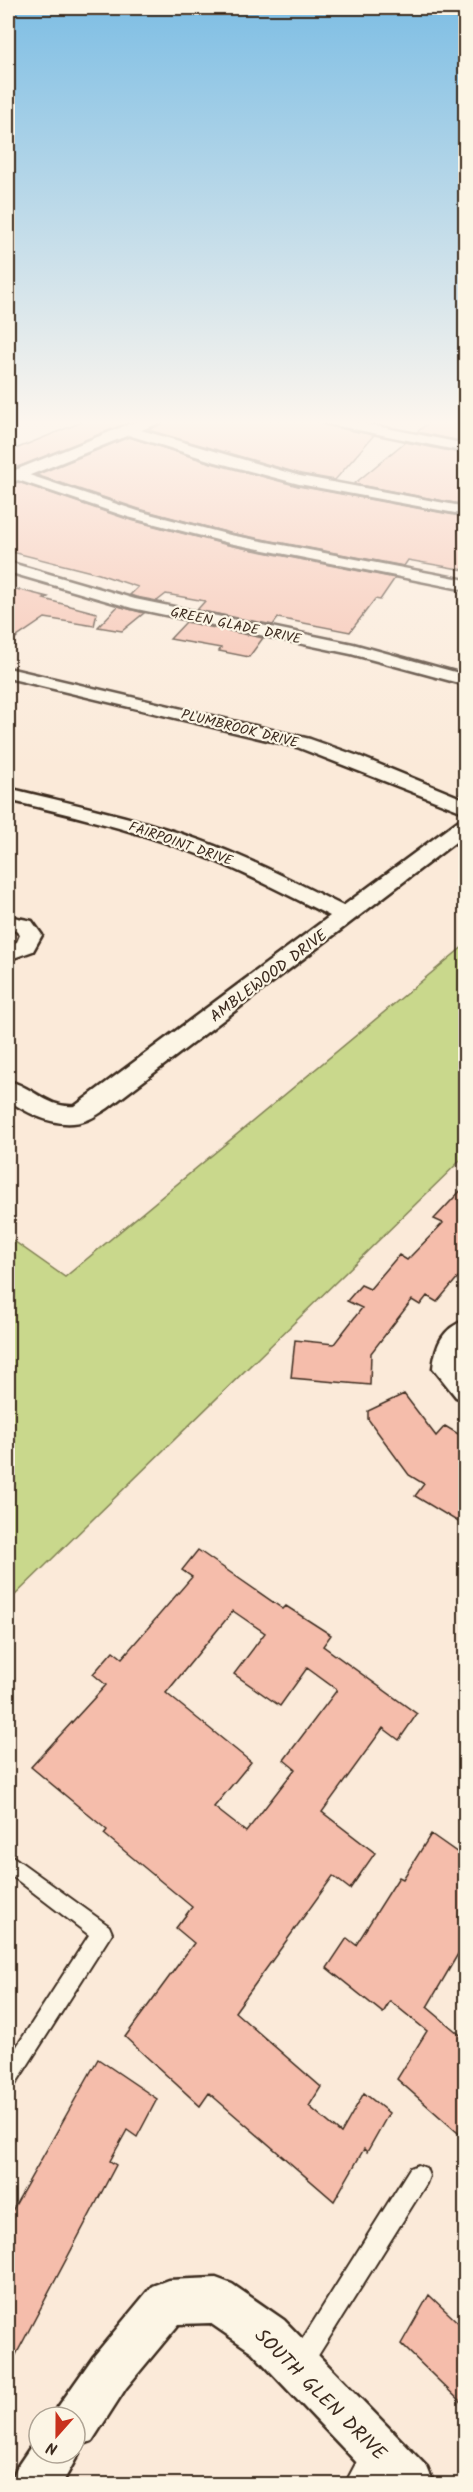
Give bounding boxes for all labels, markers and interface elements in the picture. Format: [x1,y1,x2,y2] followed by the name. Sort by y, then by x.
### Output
[168,601,304,651] street label: GREEN GLADE DRIVE
[179,704,301,754] street label: PLUMBROOK DRIVE
[126,816,236,872] street label: FAIRPOINT DRIVE
[205,923,334,1029] street label: AMBLEWOOD DRIVE
[246,2322,394,2470] street label: SOUTH GLEN DRIVE
[27,2405,87,2465] north arrow
[43,2434,61,2461] text: N

